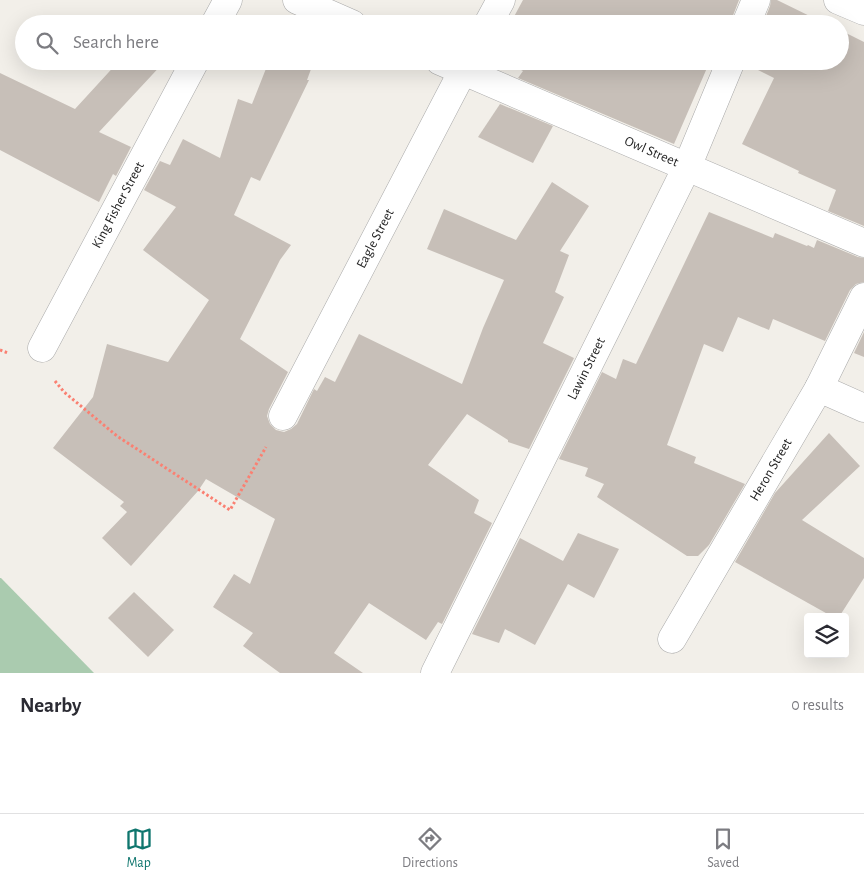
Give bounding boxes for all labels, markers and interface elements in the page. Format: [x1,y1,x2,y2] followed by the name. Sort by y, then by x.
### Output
[15,15,849,70] search box
[33,29,61,57] icon: search
[73,33,159,52] text: Search here
[622,134,681,170] street label: Owl Street
[90,159,147,251] street label: King Fisher Street
[354,206,397,271] street label: Eagle Street
[565,335,608,402] street label: Lawin Street
[747,436,795,503] street label: Heron Street
[804,613,849,658] map controls
[804,613,849,658] button: layers
[20,695,81,716] text: Nearby
[791,697,844,713] text: 0 results
[125,825,153,872] tab: Map
[402,825,458,872] tab: Directions
[707,825,739,872] tab: Saved

